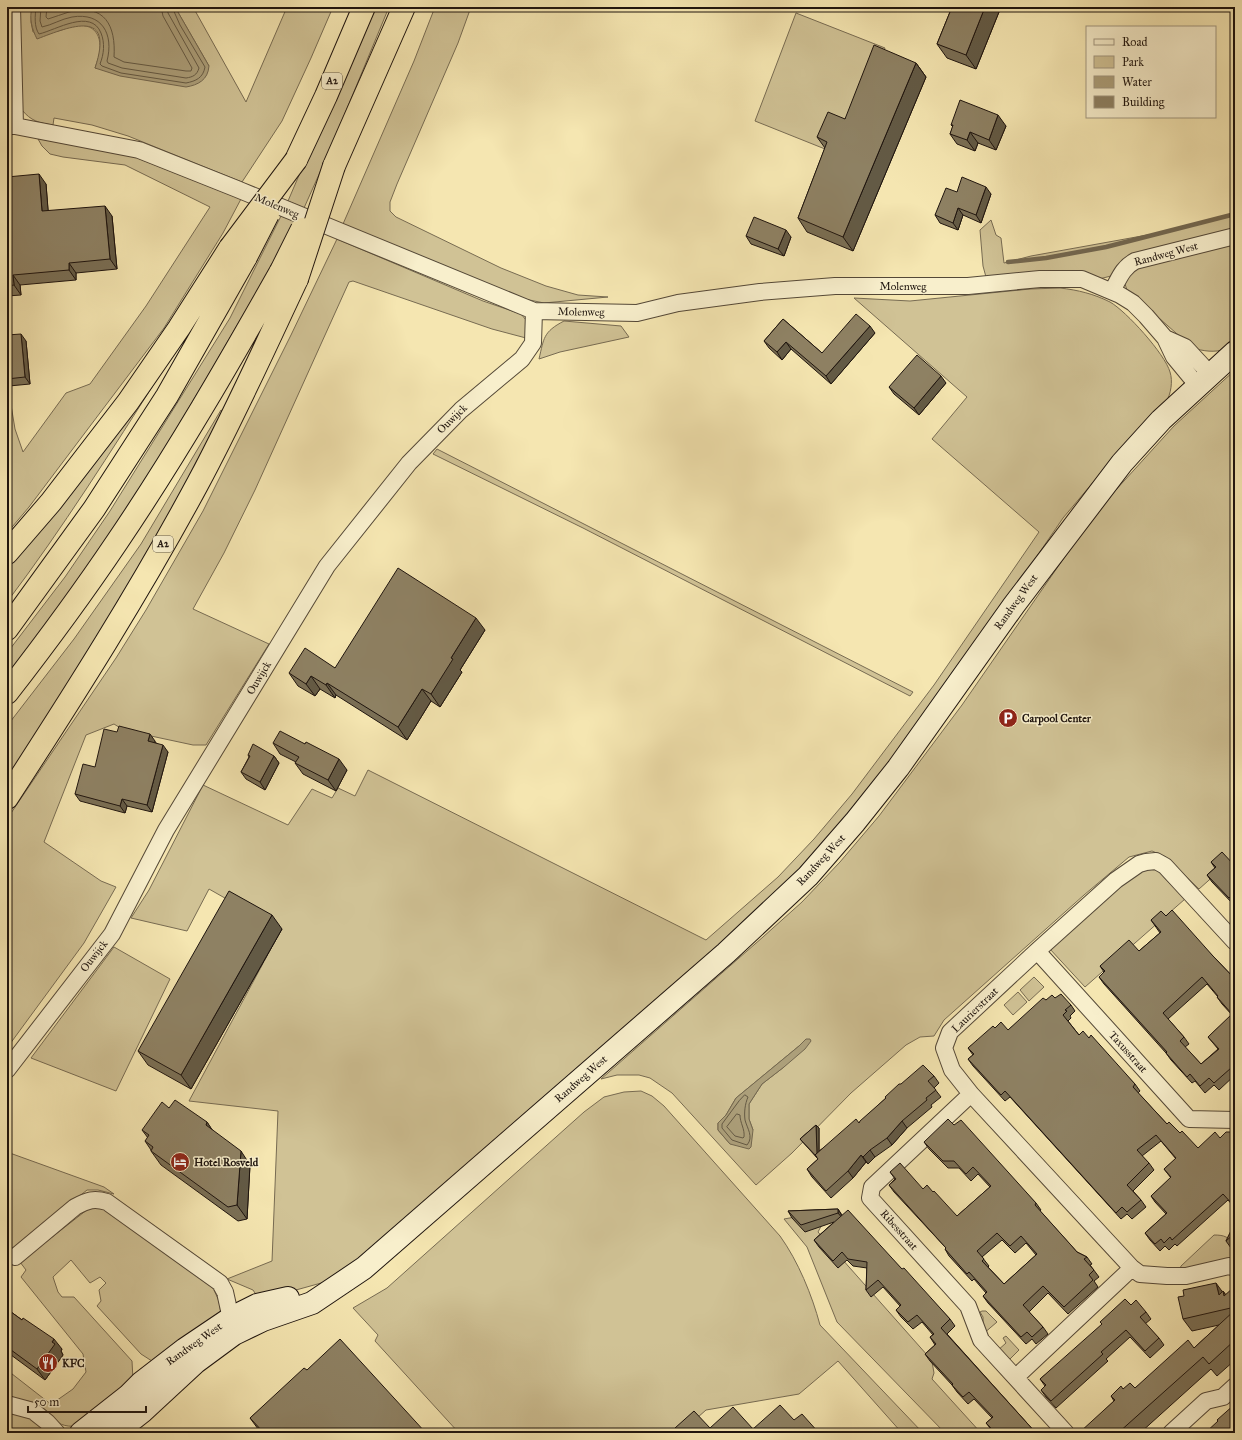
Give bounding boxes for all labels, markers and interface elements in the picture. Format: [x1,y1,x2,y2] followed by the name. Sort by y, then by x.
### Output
[1086,26,1216,118] legend
[1122,35,1148,49] text: Road
[1122,55,1144,69] text: Park
[322,73,342,89] road number: A2
[1122,75,1152,89] text: Water
[1122,95,1165,110] text: Building
[253,191,302,221] street label: Molenweg
[1133,239,1199,269] street label: Randweg West
[880,280,927,293] street label: Molenweg
[557,305,605,319] street label: Molenweg
[434,401,470,436] street label: Ouwijck
[153,536,173,552] road number: A2
[991,572,1041,632] street label: Randweg West
[244,658,275,697] street label: Ouwijck
[997,707,1019,729] parking icon: Carpool Center
[1022,712,1092,726] place label: Carpool Center
[794,832,848,888] street label: Randweg West
[78,937,111,975] street label: Ouwijck
[949,985,1001,1035] street label: Laurierstraat
[1106,1029,1150,1076] street label: Taxusstraat
[552,1053,610,1105] street label: Randweg West
[169,1151,191,1173] hotel icon: Hotel Rosveld
[194,1156,259,1169] place label: Hotel Rosveld
[877,1207,921,1253] street label: Ribesstraat
[163,1320,225,1368] street label: Randweg West
[37,1352,59,1374] restaurant icon: KFC
[62,1357,85,1370] place label: KFC
[28,1388,146,1414] scale bar
[34,1395,59,1409] text: 50 m

